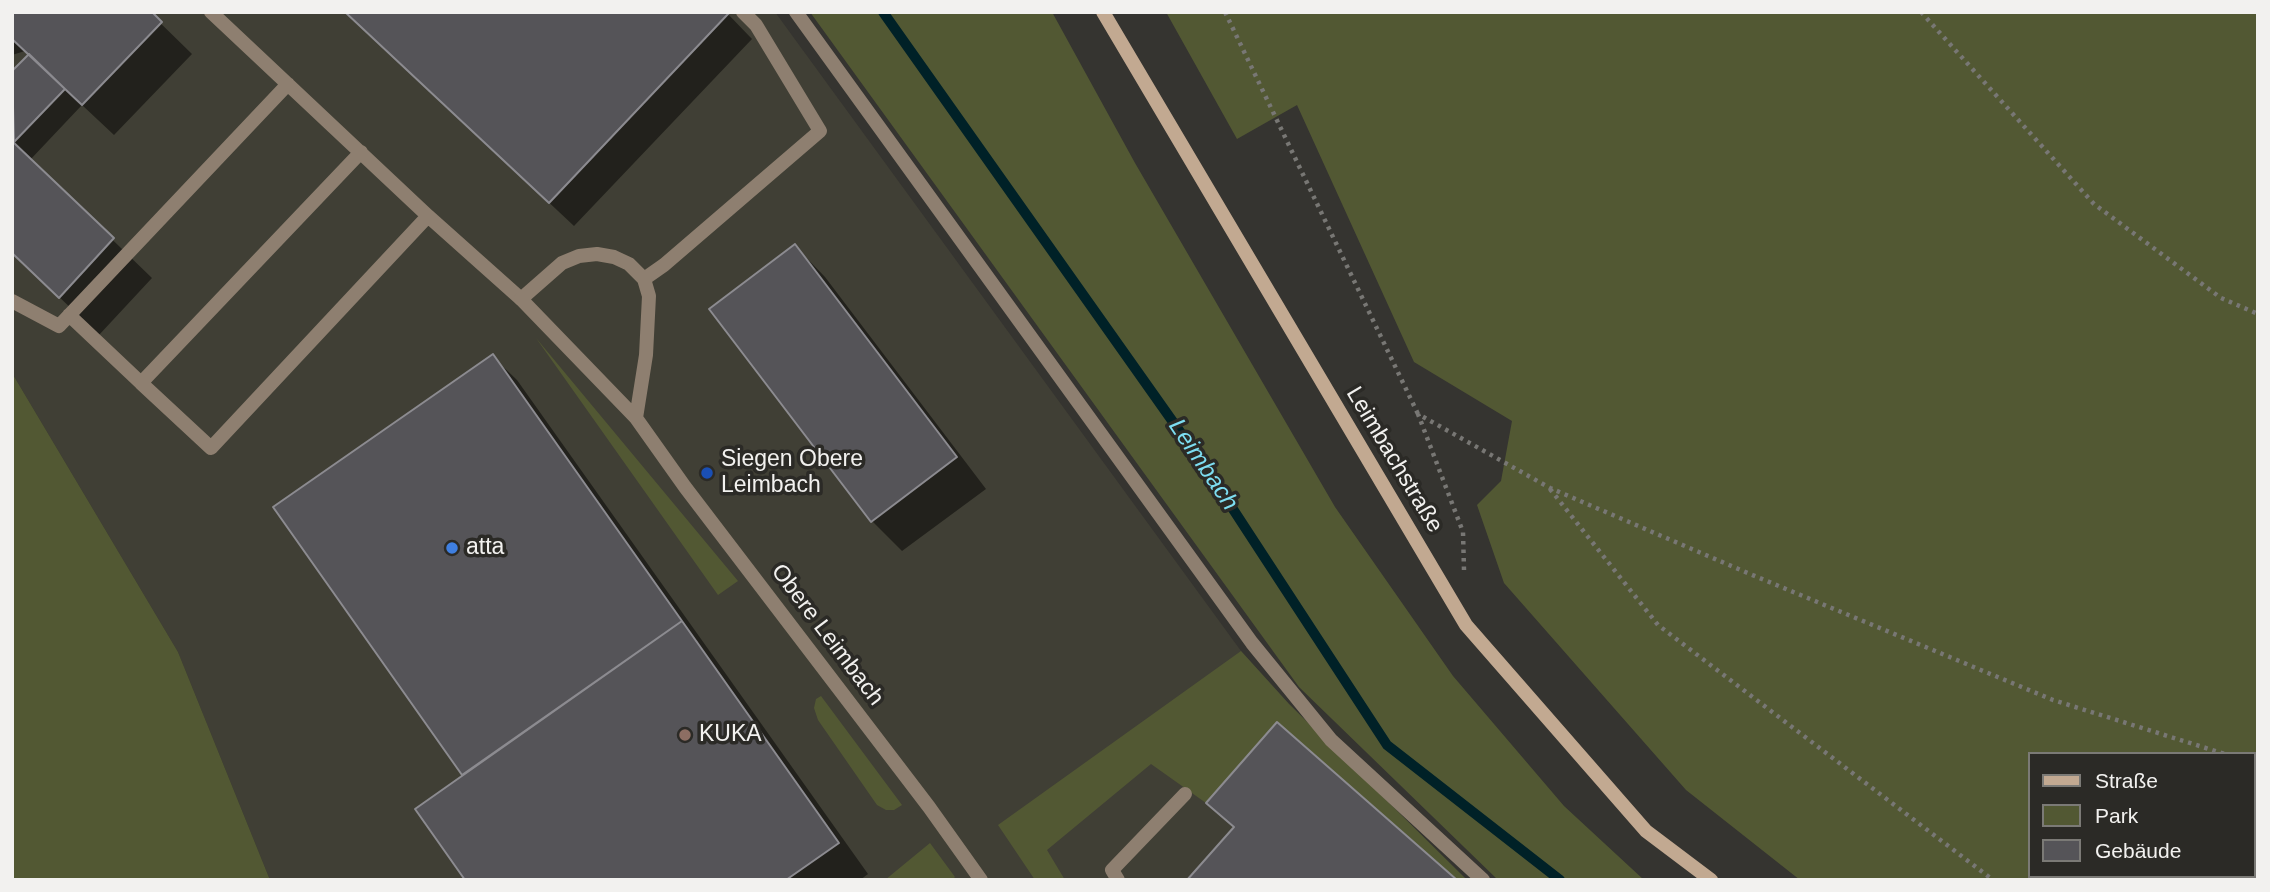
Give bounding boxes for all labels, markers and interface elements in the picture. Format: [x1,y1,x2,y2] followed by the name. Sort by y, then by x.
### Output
[1340,382,1448,538] street label: Leimbachstraße
[1162,414,1244,516] water label: Leimbach
[721,446,863,500] place label: Siegen Obere Leimbach
[699,465,715,481] marker: Siegen Obere Leimbach
[466,534,504,562] place label: atta
[444,540,460,556] marker: atta
[765,559,889,711] street label: Obere Leimbach
[699,721,762,749] place label: KUKA
[677,727,693,743] marker: KUKA
[2028,752,2256,878] legend
[2095,769,2158,792] text: Straße
[2095,804,2138,827] text: Park
[2095,839,2181,862] text: Gebäude

